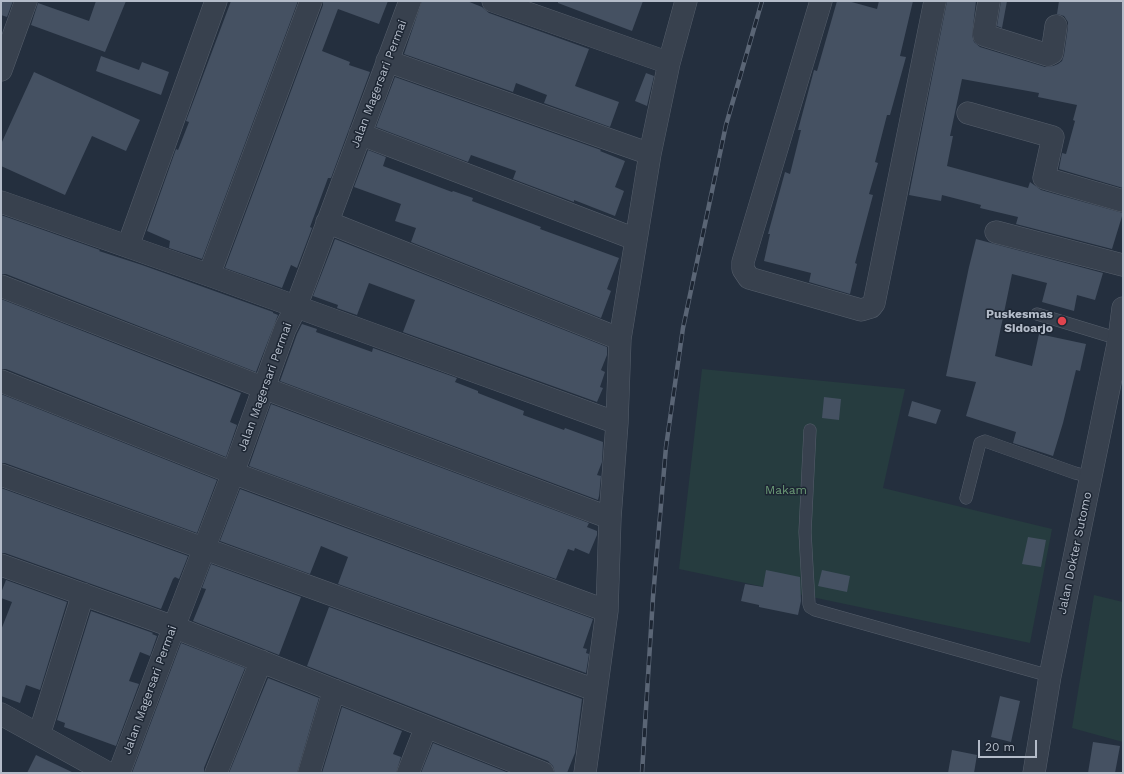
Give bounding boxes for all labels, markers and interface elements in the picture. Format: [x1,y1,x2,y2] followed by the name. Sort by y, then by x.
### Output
[348,18,410,150] street label: Jalan Magersari Permai
[986,307,1053,335] place label: Puskesmas Sidoarjo
[1056,315,1068,327] marker: Puskesmas Sidoarjo
[235,321,295,453] street label: Jalan Magersari Permai
[765,483,807,497] park label: Makam
[1055,490,1095,616] street label: Jalan Dokter Sutomo
[120,624,180,756] street label: Jalan Magersari Permai
[980,732,1039,758] scale bar
[985,740,1015,754] text: 20 m

